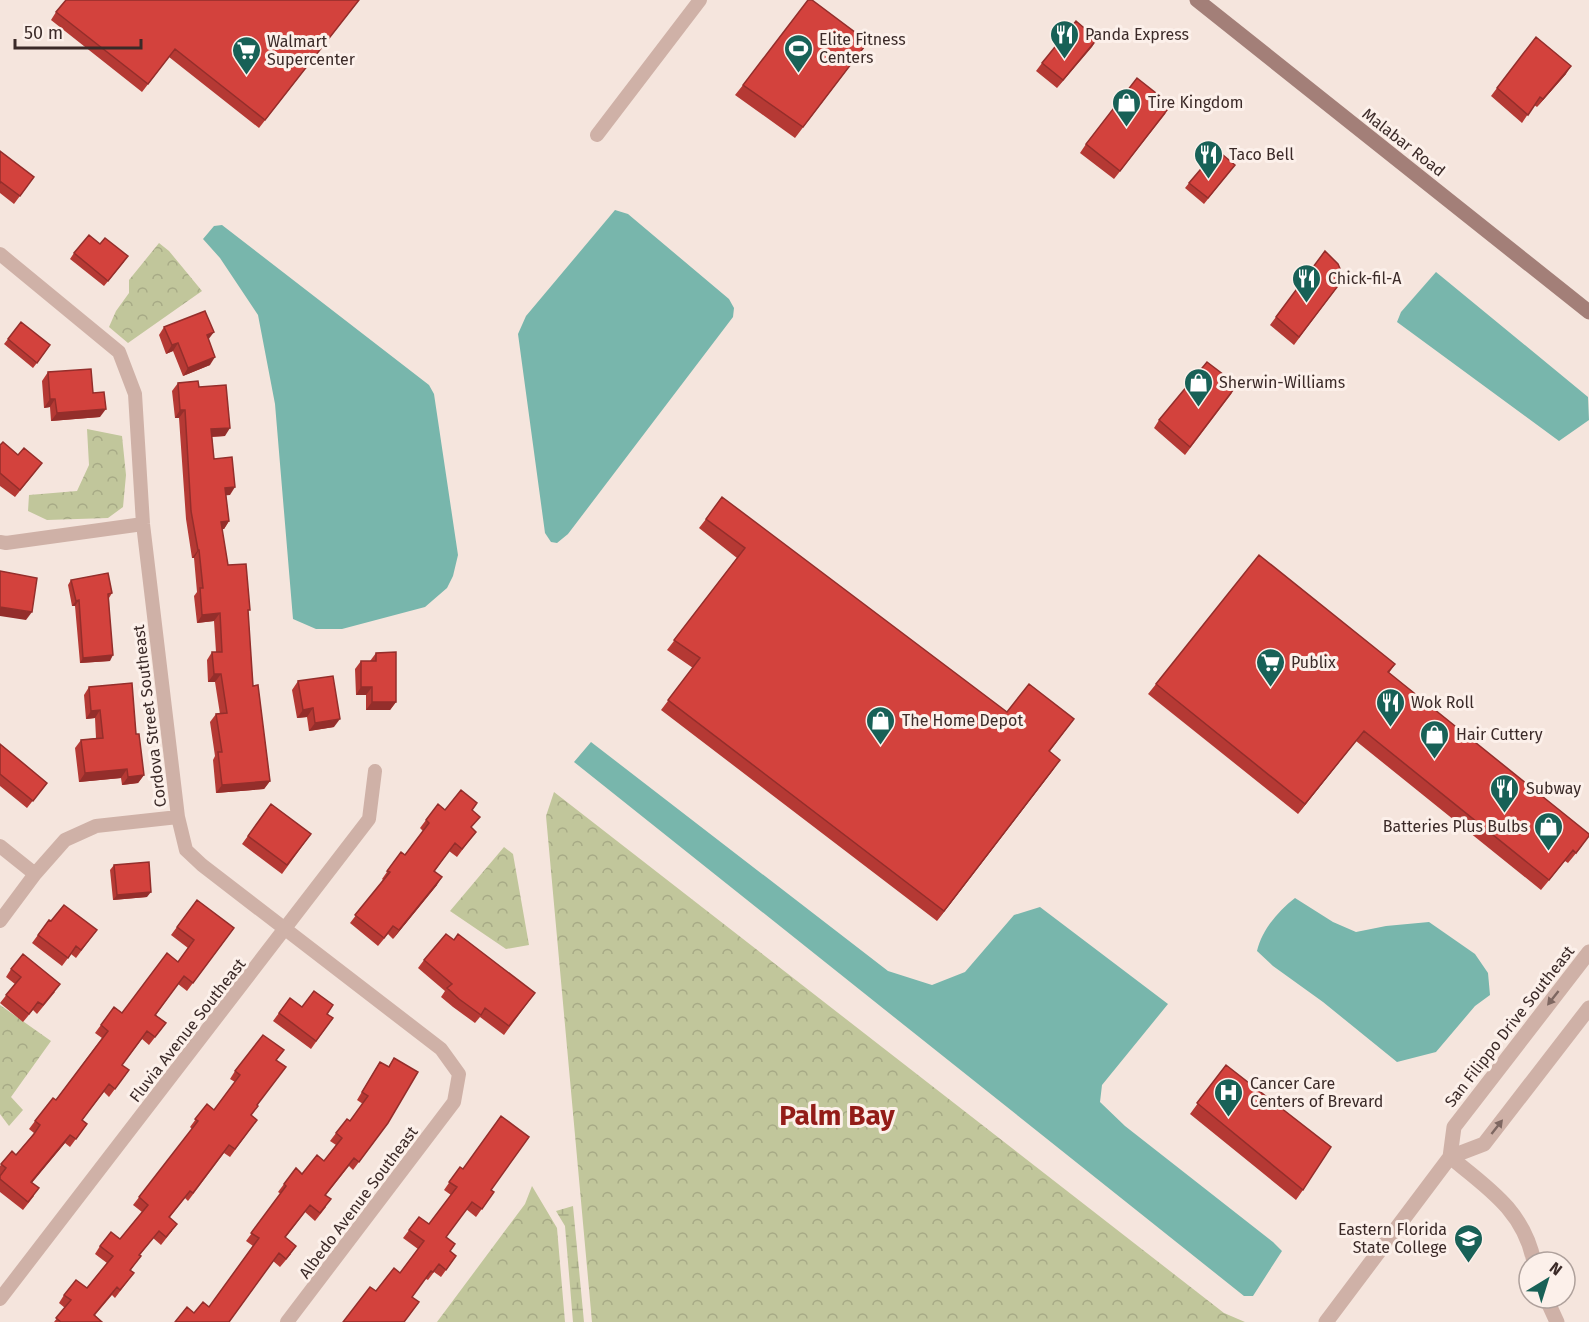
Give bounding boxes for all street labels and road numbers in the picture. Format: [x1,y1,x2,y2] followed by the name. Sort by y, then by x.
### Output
[1359,104,1449,181] street label: Malabar Road
[129,623,170,808] street label: Cordova Street Southeast
[1441,942,1578,1111] street label: San Filippo Drive Southeast
[125,954,250,1106] street label: Fluvia Avenue Southeast
[295,1122,422,1282] street label: Albedo Avenue Southeast

